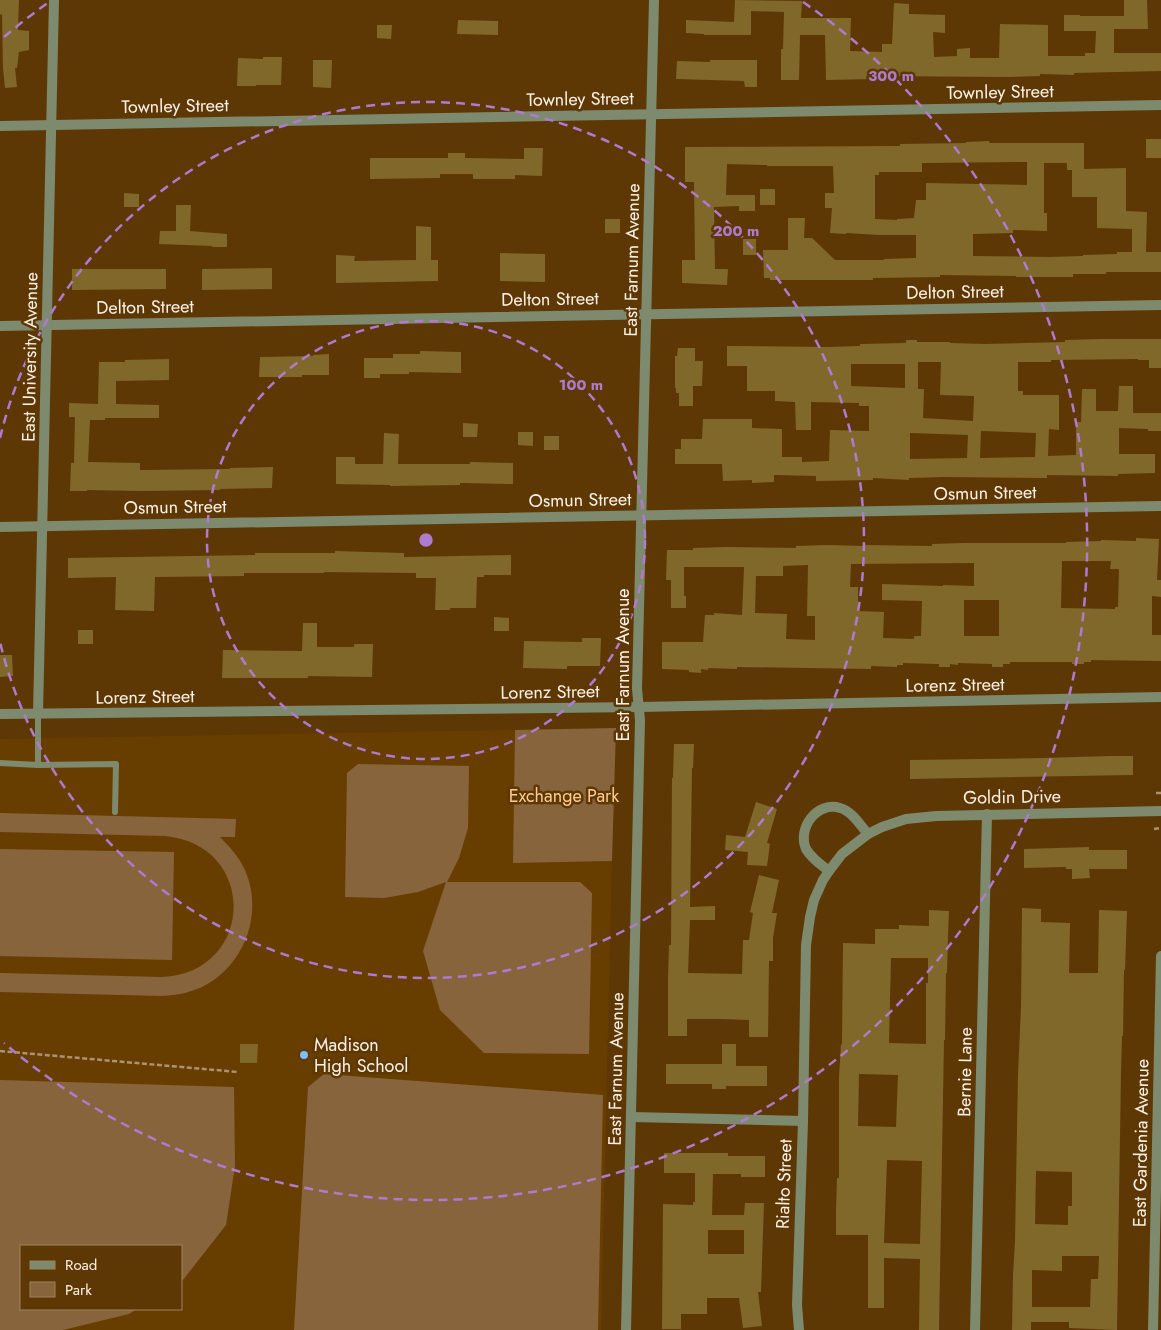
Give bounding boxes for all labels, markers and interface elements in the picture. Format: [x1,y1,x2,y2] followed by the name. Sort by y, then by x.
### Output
[868,65,914,87] text: 300 m
[946,78,1055,106] street label: Townley Street
[526,85,635,113] street label: Townley Street
[121,92,230,120] street label: Townley Street
[618,183,646,337] street label: East Farnum Avenue
[713,220,759,242] text: 200 m
[16,272,44,442] street label: East University Avenue
[906,278,1005,306] street label: Delton Street
[501,285,600,313] street label: Delton Street
[96,293,195,321] street label: Delton Street
[559,374,603,396] text: 100 m
[933,479,1037,507] street label: Osmun Street
[528,486,632,514] street label: Osmun Street
[123,493,227,521] street label: Osmun Street
[417,531,435,549] centre of rings
[610,588,636,742] street label: East Farnum Avenue
[905,671,1005,699] street label: Lorenz Street
[500,678,600,706] street label: Lorenz Street
[95,683,195,711] street label: Lorenz Street
[509,783,619,809] park label: Exchange Park
[963,783,1061,811] street label: Goldin Drive
[602,992,630,1146] street label: East Farnum Avenue
[951,1027,979,1117] street label: Bernie Lane
[314,1032,408,1079] place label: Madison High School
[298,1049,310,1061] marker: Madison High School
[1127,1059,1155,1227] street label: East Gardenia Avenue
[769,1138,799,1229] street label: Rialto Street
[20,1245,182,1310] legend
[65,1254,97,1276] text: Road
[65,1279,92,1301] text: Park

